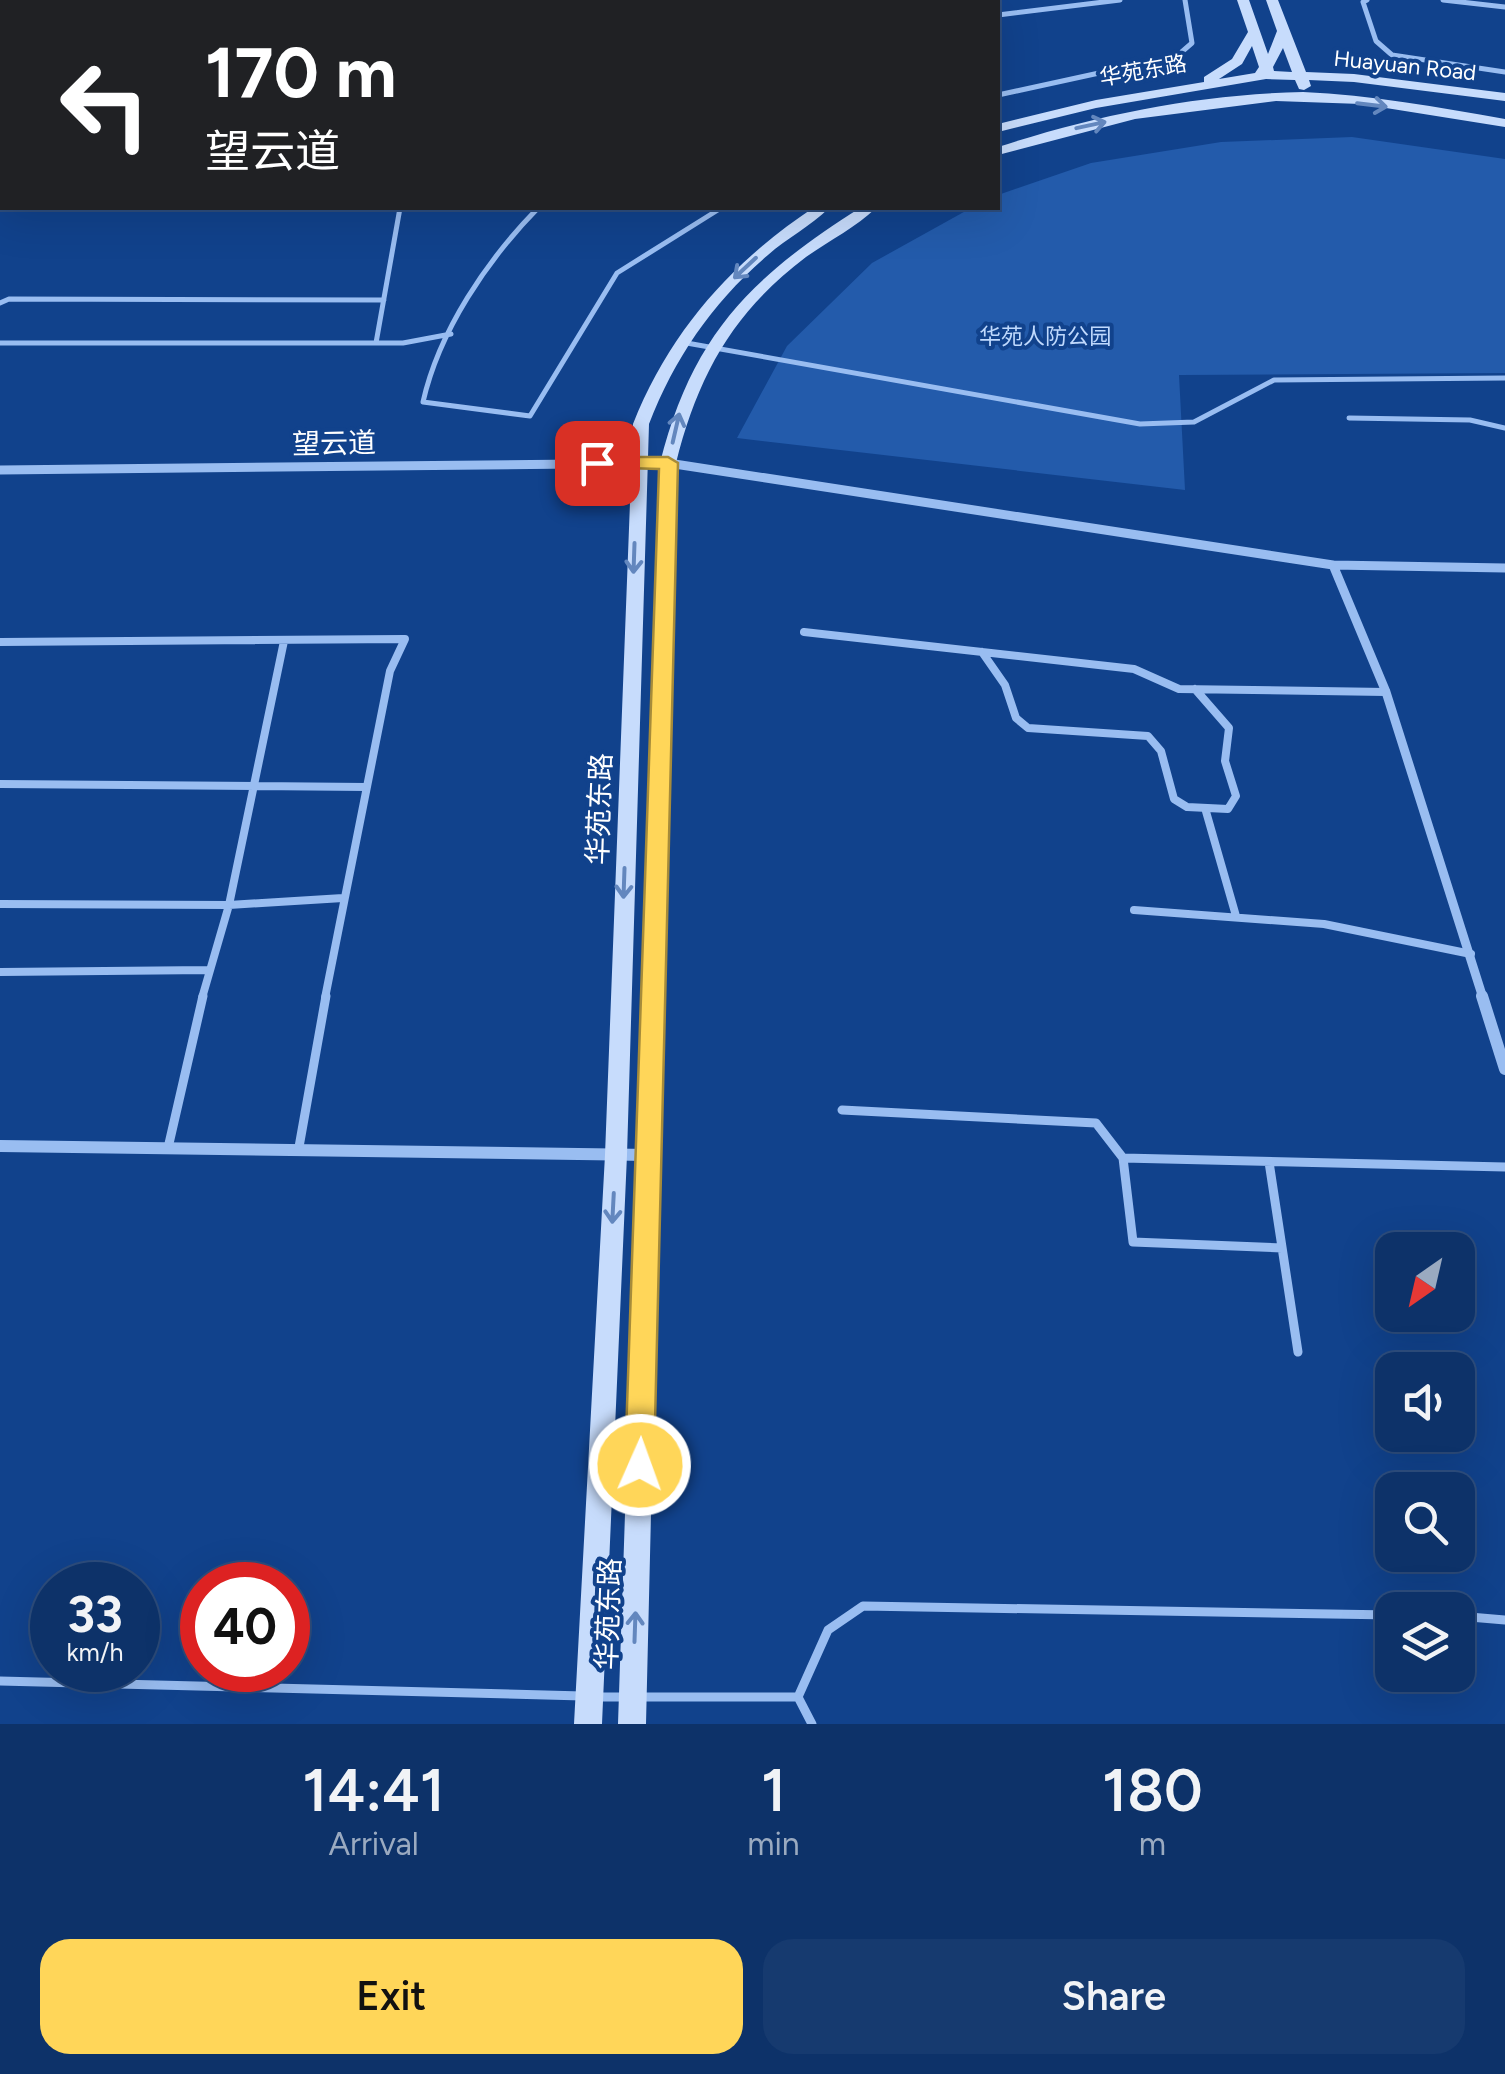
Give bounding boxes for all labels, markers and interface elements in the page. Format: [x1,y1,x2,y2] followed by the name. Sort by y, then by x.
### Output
[205,30,397,115] text: 170 m
[40,40,170,170] icon: left
[1332,45,1478,86] street label: Huayuan Road
[1097,50,1189,91] street label: 华苑东路
[1356,96,1388,115] one-way arrow
[1074,115,1106,133] one-way arrow
[205,124,340,178] text: 望云道
[733,255,759,279] one-way arrow
[979,323,1111,350] park label: 华苑人防公园
[668,413,686,445] one-way arrow
[555,421,640,506] pin
[292,425,376,461] street label: 望云道
[570,436,625,491] icon: arrive
[625,541,644,573] one-way arrow
[580,752,618,866] street label: 华苑东路
[615,866,634,898] one-way arrow
[603,1191,622,1223] one-way arrow
[1375,1232,1475,1332] north arrow
[1375,1232,1475,1692] map controls
[1375,1352,1475,1452] button: sound
[588,1413,692,1517] position arrow
[1375,1472,1475,1572] button: search
[589,1557,627,1671] street label: 华苑东路
[180,1562,310,1692] speed limit sign: 40
[67,1584,123,1645] text: 33
[1375,1592,1475,1692] button: layers
[625,1611,644,1643] one-way arrow
[66,1637,124,1667] text: km/h
[302,1754,445,1826] text: 14:41
[761,1754,786,1826] text: 1
[1102,1754,1203,1826] text: 180
[328,1825,419,1863] text: Arrival
[747,1825,800,1863] text: min
[1139,1825,1166,1863] text: m
[40,1939,743,2054] button: Exit
[763,1939,1465,2054] button: Share

